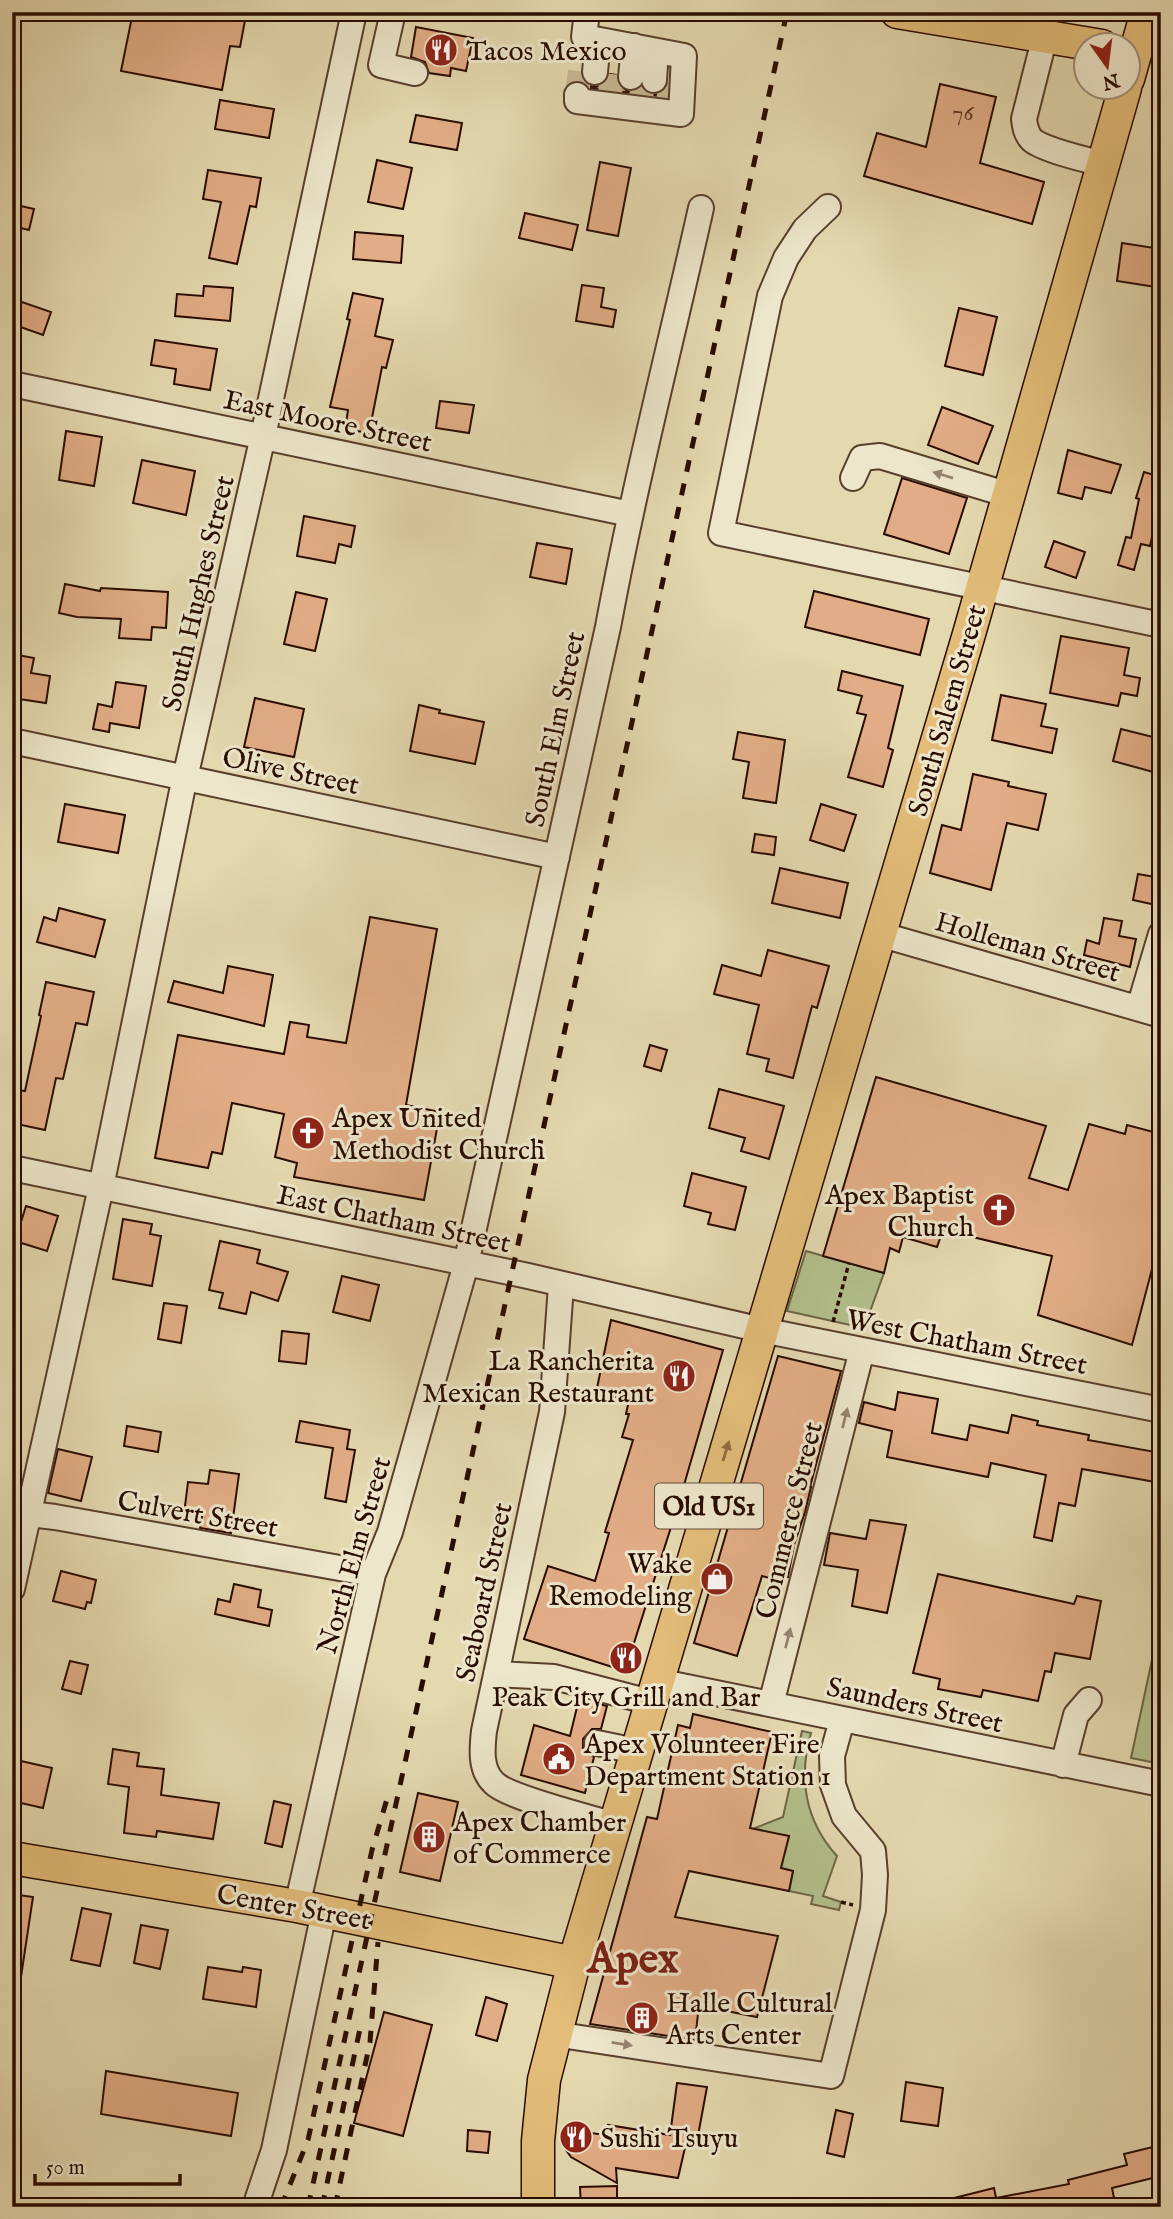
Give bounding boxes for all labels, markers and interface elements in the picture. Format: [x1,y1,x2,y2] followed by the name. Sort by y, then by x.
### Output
[422,31,460,69] restaurant icon: Tacos Mexico
[1072,32,1142,102] north arrow
[466,35,627,70] place label: Tacos Mexico
[1099,67,1122,94] text: N
[952,98,975,129] house number: 76
[220,383,435,462] street label: East Moore Street
[932,470,953,480] one-way arrow
[155,472,244,715] street label: South Hughes Street
[901,600,995,821] street label: South Salem Street
[519,628,594,830] street label: South Elm Street
[219,741,362,804] street label: Olive Street
[931,905,1124,992] street label: Holleman Street
[331,1102,545,1169] place label: Apex United Methodist Church
[289,1114,327,1152] church icon: Apex United Methodist Church
[273,1179,514,1262] street label: East Chatham Street
[824,1179,974,1246] place label: Apex Baptist Church
[980,1191,1018,1229] church icon: Apex Baptist Church
[843,1303,1090,1384] street label: West Chatham Street
[422,1345,655,1412] place label: La Rancherita Mexican Restaurant
[660,1357,698,1395] restaurant icon: La Rancherita Mexican Restaurant
[840,1407,851,1429] one-way arrow
[749,1418,832,1623] street label: Commerce Street
[721,1440,731,1461] one-way arrow
[311,1453,400,1658] street label: North Elm Street
[114,1484,281,1547] street label: Culvert Street
[655,1484,763,1528] road number: Old US1
[449,1499,522,1685] street label: Seaboard Street
[548,1548,693,1615] place label: Wake Remodeling
[698,1560,736,1598] shop icon: Wake Remodeling
[783,1627,794,1649] one-way arrow
[607,1639,645,1677] restaurant icon: Peak City Grill and Bar
[823,1671,1006,1742] street label: Saunders Street
[491,1681,761,1716] place label: Peak City Grill and Bar
[583,1728,831,1795] place label: Apex Volunteer Fire Department Station 1
[540,1740,578,1778] public building icon: Apex Volunteer Fire Department Station 1
[452,1806,626,1873] place label: Apex Chamber of Commerce
[410,1818,448,1856] building icon: Apex Chamber of Commerce
[214,1878,374,1939] street label: Center Street
[586,1934,679,1987] district label: Apex
[665,1987,833,2054] place label: Halle Cultural Arts Center
[623,1999,661,2037] building icon: Halle Cultural Arts Center
[611,2039,633,2050] one-way arrow
[557,2118,595,2156] restaurant icon: Sushi Tsuyu
[600,2122,738,2157] place label: Sushi Tsuyu
[35,2142,180,2186] scale bar
[46,2155,85,2182] text: 50 m

